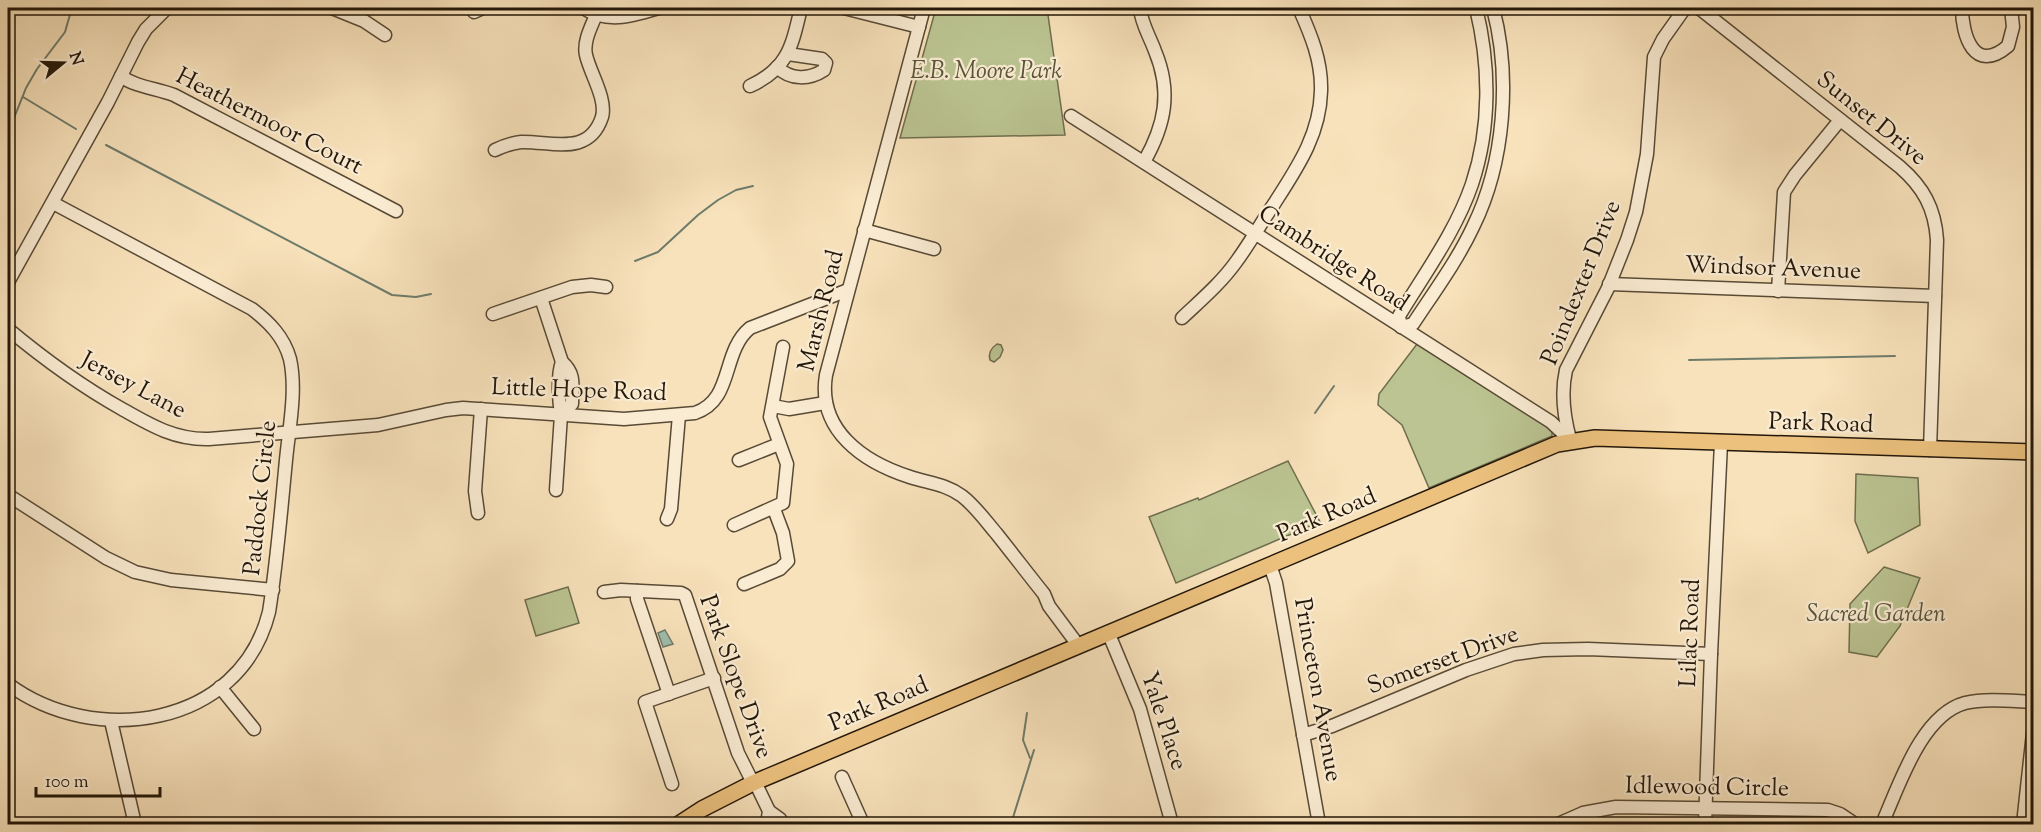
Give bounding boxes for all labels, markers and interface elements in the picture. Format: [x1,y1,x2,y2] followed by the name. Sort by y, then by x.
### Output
[33,33,93,93] north arrow
[62,49,88,69] text: N
[910,55,1062,89] park label: E.B. Moore Park
[169,60,369,184] street label: Heathermoor Court
[1808,64,1934,174] street label: Sunset Drive
[1533,196,1631,370] street label: Poindexter Drive
[1251,197,1415,321] street label: Cambridge Road
[790,246,854,375] street label: Marsh Road
[1684,249,1862,289] street label: Windsor Avenue
[72,343,192,428] street label: Jersey Lane
[491,371,668,411] street label: Little Hope Road
[1768,405,1874,443] street label: Park Road
[236,419,286,577] street label: Paddock Circle
[1272,480,1382,552] street label: Park Road
[1672,578,1710,688] street label: Lilac Road
[690,590,780,764] street label: Park Slope Drive
[1284,596,1350,784] street label: Princeton Avenue
[1806,598,1946,632] park label: Sacred Garden
[1363,618,1523,704] street label: Somerset Drive
[1131,667,1195,775] street label: Yale Place
[824,669,934,741] street label: Park Road
[36,760,160,798] scale bar
[45,770,89,796] text: 100 m
[1625,770,1789,806] street label: Idlewood Circle

